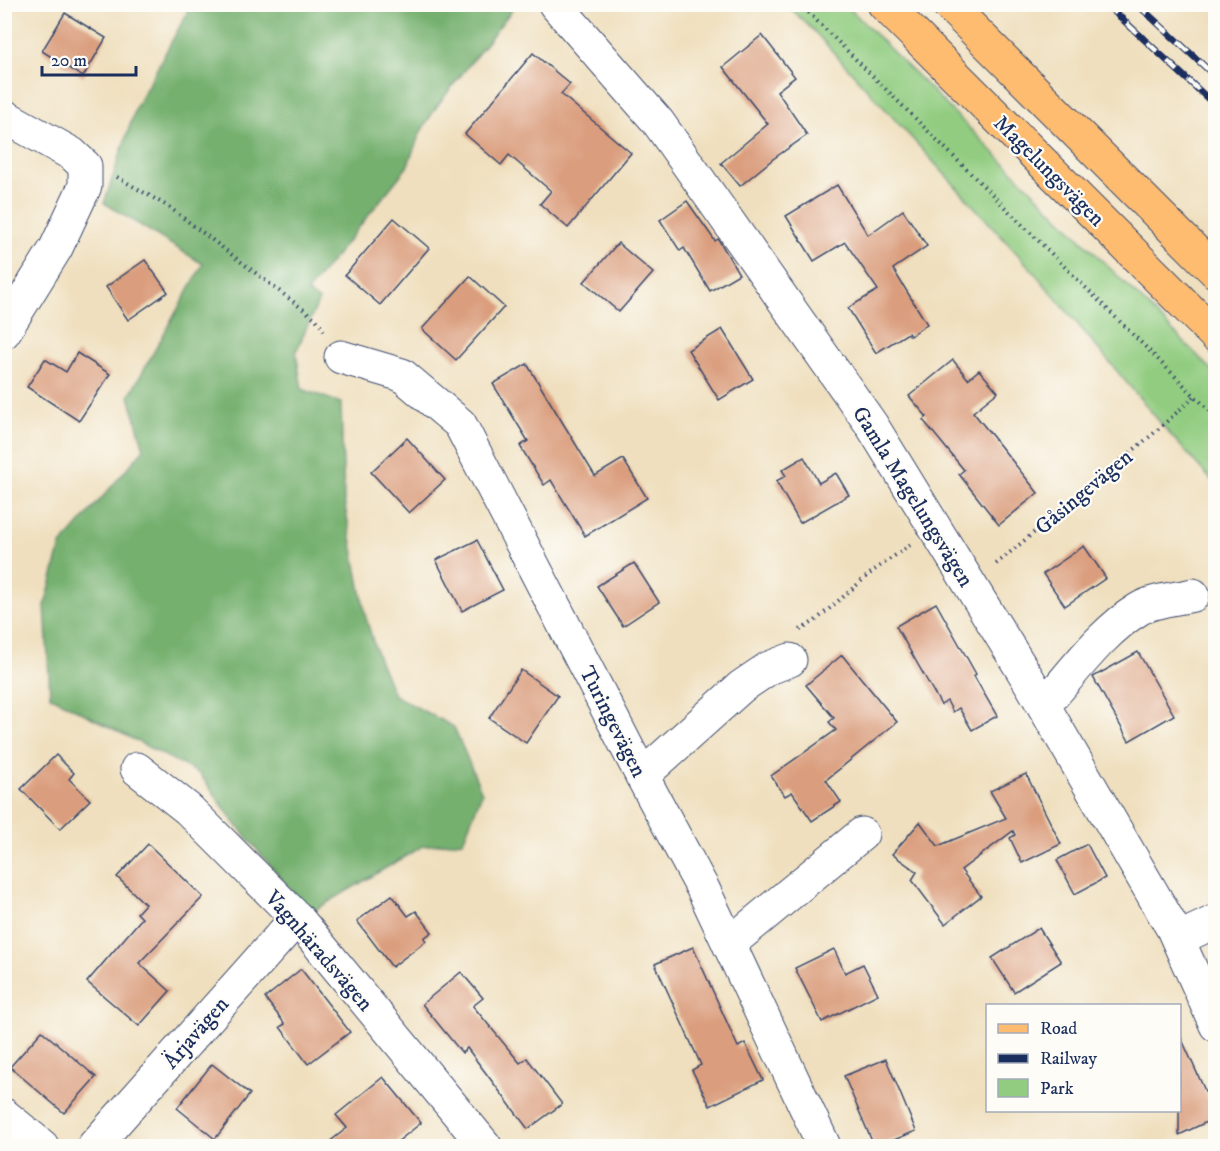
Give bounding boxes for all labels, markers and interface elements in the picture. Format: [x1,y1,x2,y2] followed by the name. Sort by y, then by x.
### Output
[42,39,136,77] scale bar
[51,50,87,72] text: 20 m
[988,110,1111,233] street label: Magelungsvägen
[846,401,980,593] street label: Gamla Magelungsvägen
[1030,443,1139,541] street label: Gåsingevägen
[573,662,652,782] street label: Turingevägen
[258,884,379,1017] street label: Vagnhäradsvägen
[157,991,235,1075] street label: Ärjavägen
[986,1004,1181,1112] legend
[1040,1018,1077,1040] text: Road
[1040,1048,1098,1070] text: Railway
[1040,1078,1074,1100] text: Park

